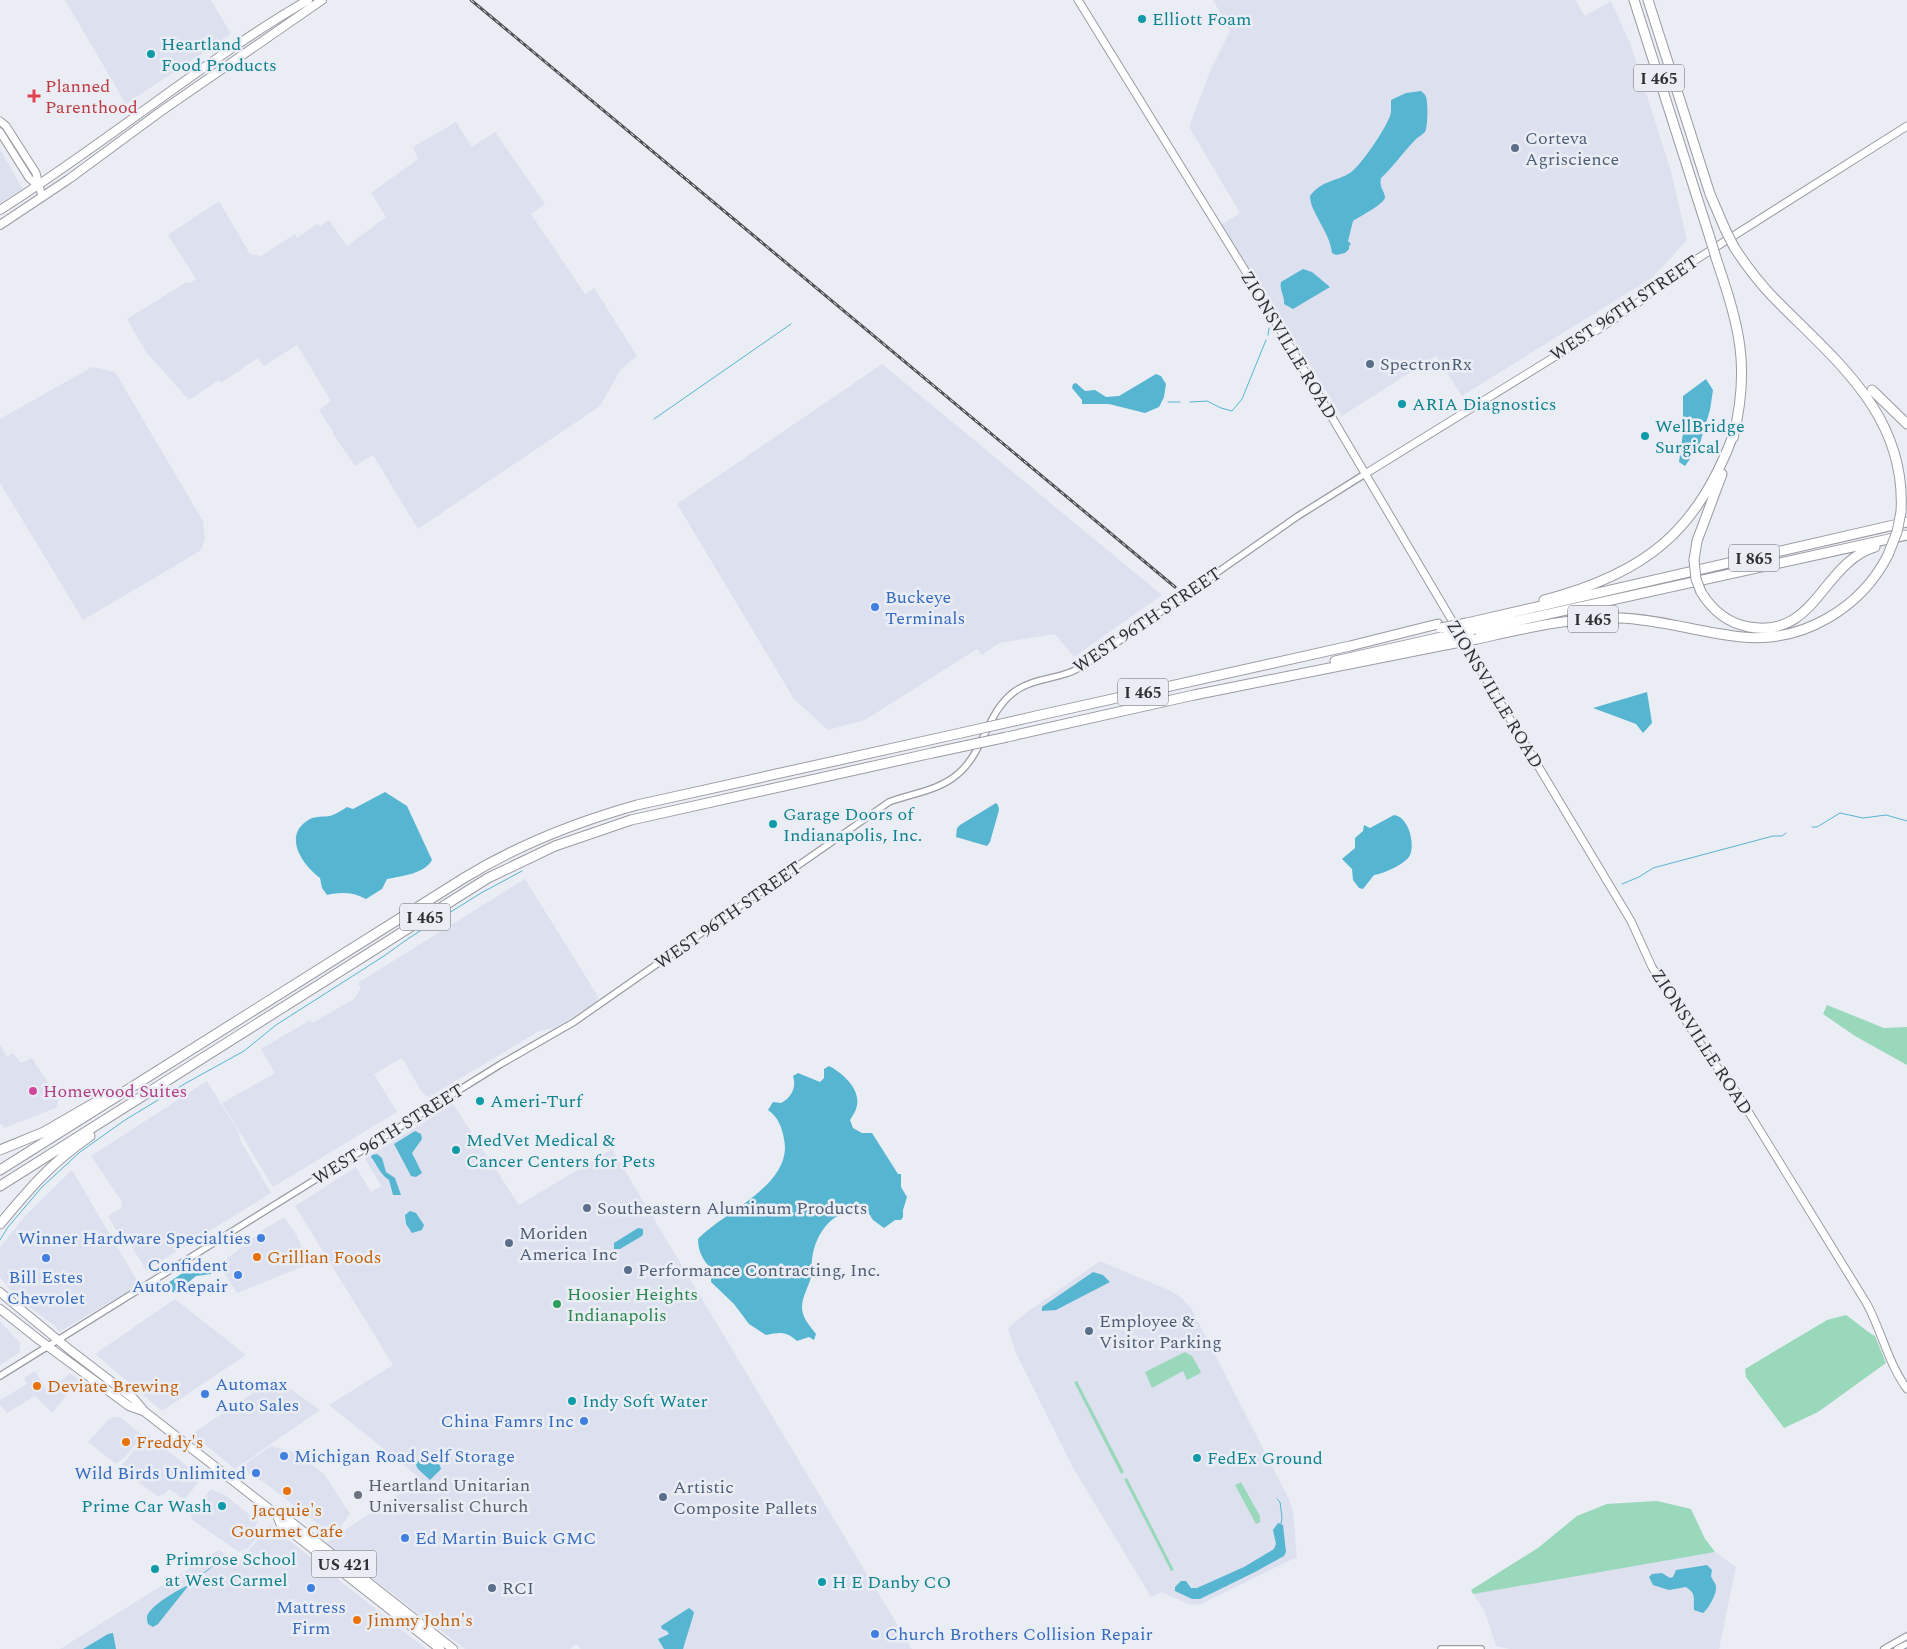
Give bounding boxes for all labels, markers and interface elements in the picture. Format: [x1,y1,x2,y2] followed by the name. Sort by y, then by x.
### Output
[1152,6,1252,33] place label: Elliott Foam
[1136,13,1148,25] marker: Elliott Foam
[161,31,277,79] place label: Heartland Food Products
[145,48,157,60] marker: Heartland Food Products
[1634,64,1684,92] road number: I 465
[45,73,138,121] place label: Planned Parenthood
[27,89,41,103] marker: Planned Parenthood
[1525,125,1619,173] place label: Corteva Agriscience
[1509,142,1521,154] marker: Corteva Agriscience
[1545,249,1704,368] street label: WEST 96TH STREET
[1233,266,1344,425] street label: ZIONSVILLE ROAD
[1380,351,1472,378] place label: SpectronRx
[1364,358,1376,370] marker: SpectronRx
[1412,391,1557,418] place label: ARIA Diagnostics
[1396,398,1408,410] marker: ARIA Diagnostics
[1655,413,1745,461] place label: WellBridge Surgical
[1639,430,1651,442] marker: WellBridge Surgical
[1729,544,1779,572] road number: I 865
[1068,561,1227,680] street label: WEST 96TH STREET
[885,584,965,632] place label: Buckeye Terminals
[869,601,881,613] marker: Buckeye Terminals
[1568,606,1618,632] road number: I 465
[1439,615,1550,774] street label: ZIONSVILLE ROAD
[1118,679,1168,706] road number: I 465
[783,801,922,849] place label: Garage Doors of Indianapolis, Inc.
[767,818,779,830] marker: Garage Doors of Indianapolis, Inc.
[649,854,807,976] street label: WEST 96TH STREET
[400,904,450,930] road number: I 465
[1644,964,1759,1121] street label: ZIONSVILLE ROAD
[307,1077,469,1192] street label: WEST 96TH STREET
[43,1078,187,1105] place label: Homewood Suites
[27,1085,39,1097] marker: Homewood Suites
[490,1088,584,1115] place label: Ameri-Turf
[474,1095,486,1107] marker: Ameri-Turf
[466,1127,656,1175] place label: MedVet Medical & Cancer Centers for Pets
[450,1144,462,1156] marker: MedVet Medical & Cancer Centers for Pets
[597,1195,867,1222] place label: Southeastern Aluminum Products
[581,1202,593,1214] marker: Southeastern Aluminum Products
[519,1220,618,1268] place label: Moriden America Inc
[18,1225,251,1252] place label: Winner Hardware Specialties
[255,1232,267,1244] marker: Winner Hardware Specialties
[503,1237,515,1249] marker: Moriden America Inc
[267,1244,382,1271] place label: Grillian Foods
[251,1251,263,1263] marker: Grillian Foods
[40,1252,52,1264] marker: Bill Estes Chevrolet
[132,1252,228,1300] place label: Confident Auto Repair
[638,1257,880,1284] place label: Performance Contracting, Inc.
[7,1264,85,1312] place label: Bill Estes Chevrolet
[622,1264,634,1276] marker: Performance Contracting, Inc.
[232,1269,244,1281] marker: Confident Auto Repair
[567,1281,698,1329] place label: Hoosier Heights Indianapolis
[551,1298,563,1310] marker: Hoosier Heights Indianapolis
[1099,1308,1222,1356] place label: Employee & Visitor Parking
[1083,1325,1095,1337] marker: Employee & Visitor Parking
[215,1371,299,1419] place label: Automax Auto Sales
[47,1373,179,1400] place label: Deviate Brewing
[31,1380,43,1392] marker: Deviate Brewing
[199,1388,211,1400] marker: Automax Auto Sales
[582,1388,708,1415] place label: Indy Soft Water
[566,1395,578,1407] marker: Indy Soft Water
[441,1408,574,1435] place label: China Famrs Inc
[578,1415,590,1427] marker: China Famrs Inc
[136,1429,203,1456] place label: Freddy's
[120,1436,132,1448] marker: Freddy's
[294,1443,515,1470] place label: Michigan Road Self Storage
[1207,1445,1323,1472] place label: FedEx Ground
[278,1450,290,1462] marker: Michigan Road Self Storage
[1191,1452,1203,1464] marker: FedEx Ground
[74,1460,246,1487] place label: Wild Birds Unlimited
[250,1467,262,1479] marker: Wild Birds Unlimited
[368,1472,530,1520] place label: Heartland Unitarian Universalist Church
[673,1474,818,1522] place label: Artistic Composite Pallets
[281,1485,293,1497] marker: Jacquie's Gourmet Cafe
[352,1489,364,1501] marker: Heartland Unitarian Universalist Church
[657,1491,669,1503] marker: Artistic Composite Pallets
[81,1493,212,1520] place label: Prime Car Wash
[231,1497,343,1545] place label: Jacquie's Gourmet Cafe
[216,1500,228,1512] marker: Prime Car Wash
[415,1525,596,1552] place label: Ed Martin Buick GMC
[399,1532,411,1544] marker: Ed Martin Buick GMC
[165,1546,296,1594] place label: Primrose School at West Carmel
[312,1550,376,1578] road number: US 421
[149,1563,161,1575] marker: Primrose School at West Carmel
[832,1569,951,1596] place label: H E Danby CO
[502,1575,534,1602] place label: RCI
[816,1576,828,1588] marker: H E Danby CO
[305,1582,317,1594] marker: Mattress Firm
[486,1582,498,1594] marker: RCI
[276,1594,346,1642] place label: Mattress Firm
[367,1607,473,1634] place label: Jimmy John's
[351,1614,363,1626] marker: Jimmy John's
[885,1621,1153,1648] place label: Church Brothers Collision Repair
[869,1628,881,1640] marker: Church Brothers Collision Repair

